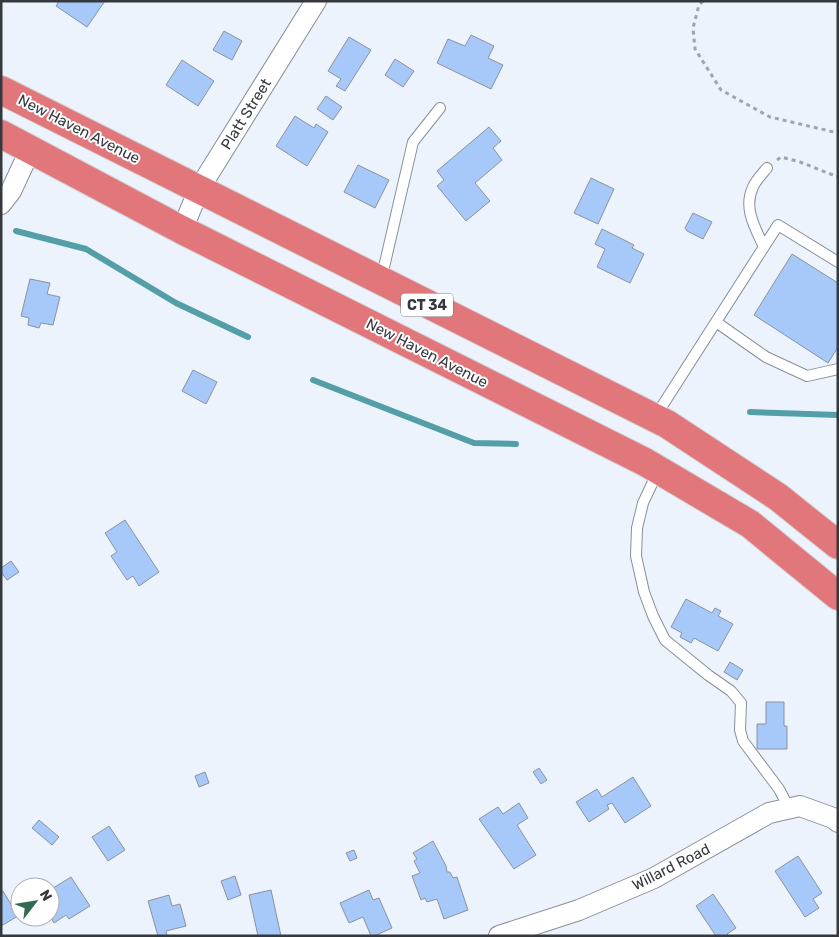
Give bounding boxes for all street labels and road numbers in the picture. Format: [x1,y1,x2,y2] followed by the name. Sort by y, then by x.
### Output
[217,75,275,153] street label: Platt Street
[15,91,143,167] street label: New Haven Avenue
[401,294,453,316] road number: CT 34
[363,315,491,391] street label: New Haven Avenue
[629,840,713,894] street label: Willard Road

